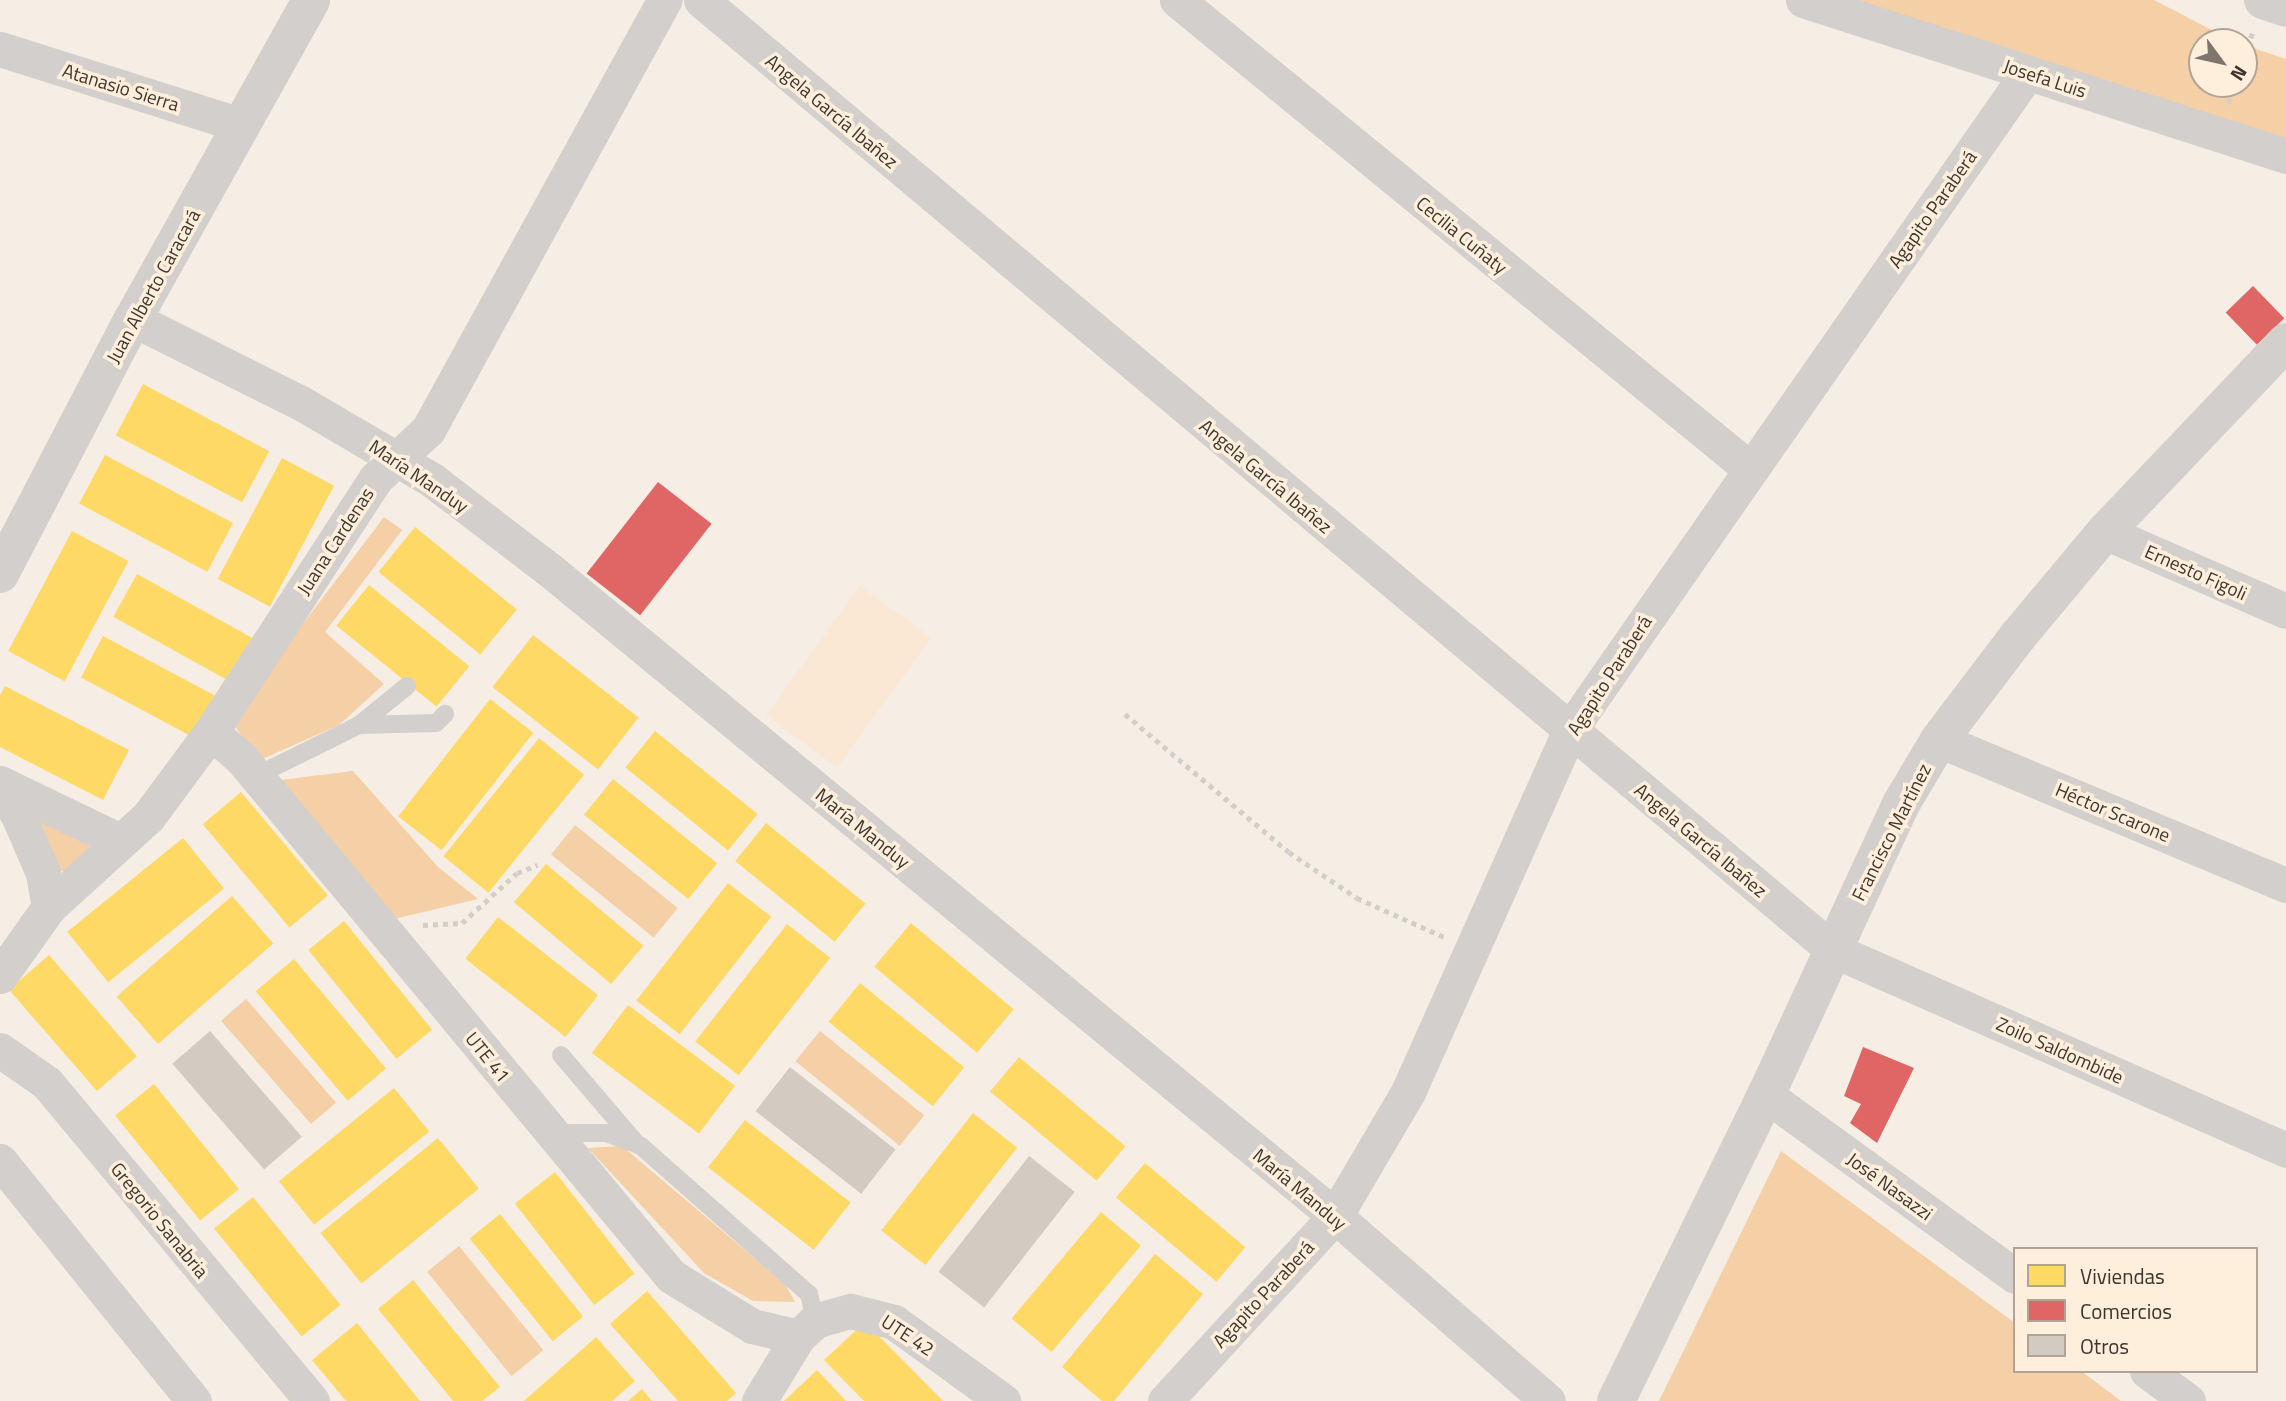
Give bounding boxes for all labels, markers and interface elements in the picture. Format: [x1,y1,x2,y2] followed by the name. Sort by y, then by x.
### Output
[2188,28,2258,98] north arrow
[761,49,903,173] street label: Angela García Ibañez
[2001,54,2089,102] street label: Josefa Luis
[60,58,182,116] street label: Atanasio Sierra
[2224,60,2255,87] text: N
[1883,146,1981,272] street label: Agapito Paraberá
[1412,191,1512,279] street label: Cecilia Cuñaty
[101,205,205,367] street label: Juan Alberto Caracará
[1195,414,1337,538] street label: Angela García Ibañez
[365,434,473,518] street label: María Manduy
[292,483,378,599] street label: Juana Cardenas
[2142,539,2250,605] street label: Ernesto Figoli
[1562,611,1656,739] street label: Agapito Paraberá
[1847,760,1935,904] street label: Francisco Martínez
[1630,778,1772,902] street label: Angela García Ibañez
[2052,778,2174,846] street label: Héctor Scarone
[811,783,915,873] street label: María Manduy
[1993,1012,2127,1088] street label: Zoilo Saldombide
[461,1027,515,1087] street label: UTE 41
[1249,1143,1351,1235] street label: María Manduy
[1843,1147,1937,1225] street label: José Nasazzi
[106,1158,214,1282] street label: Gregorio Sanabria
[1208,1236,1318,1352] street label: Agapito Paraberá
[2013,1247,2258,1373] legend
[2080,1260,2165,1292] text: Viviendas
[2080,1295,2172,1327] text: Comercios
[877,1310,939,1360] street label: UTE 42
[2080,1330,2129,1362] text: Otros

